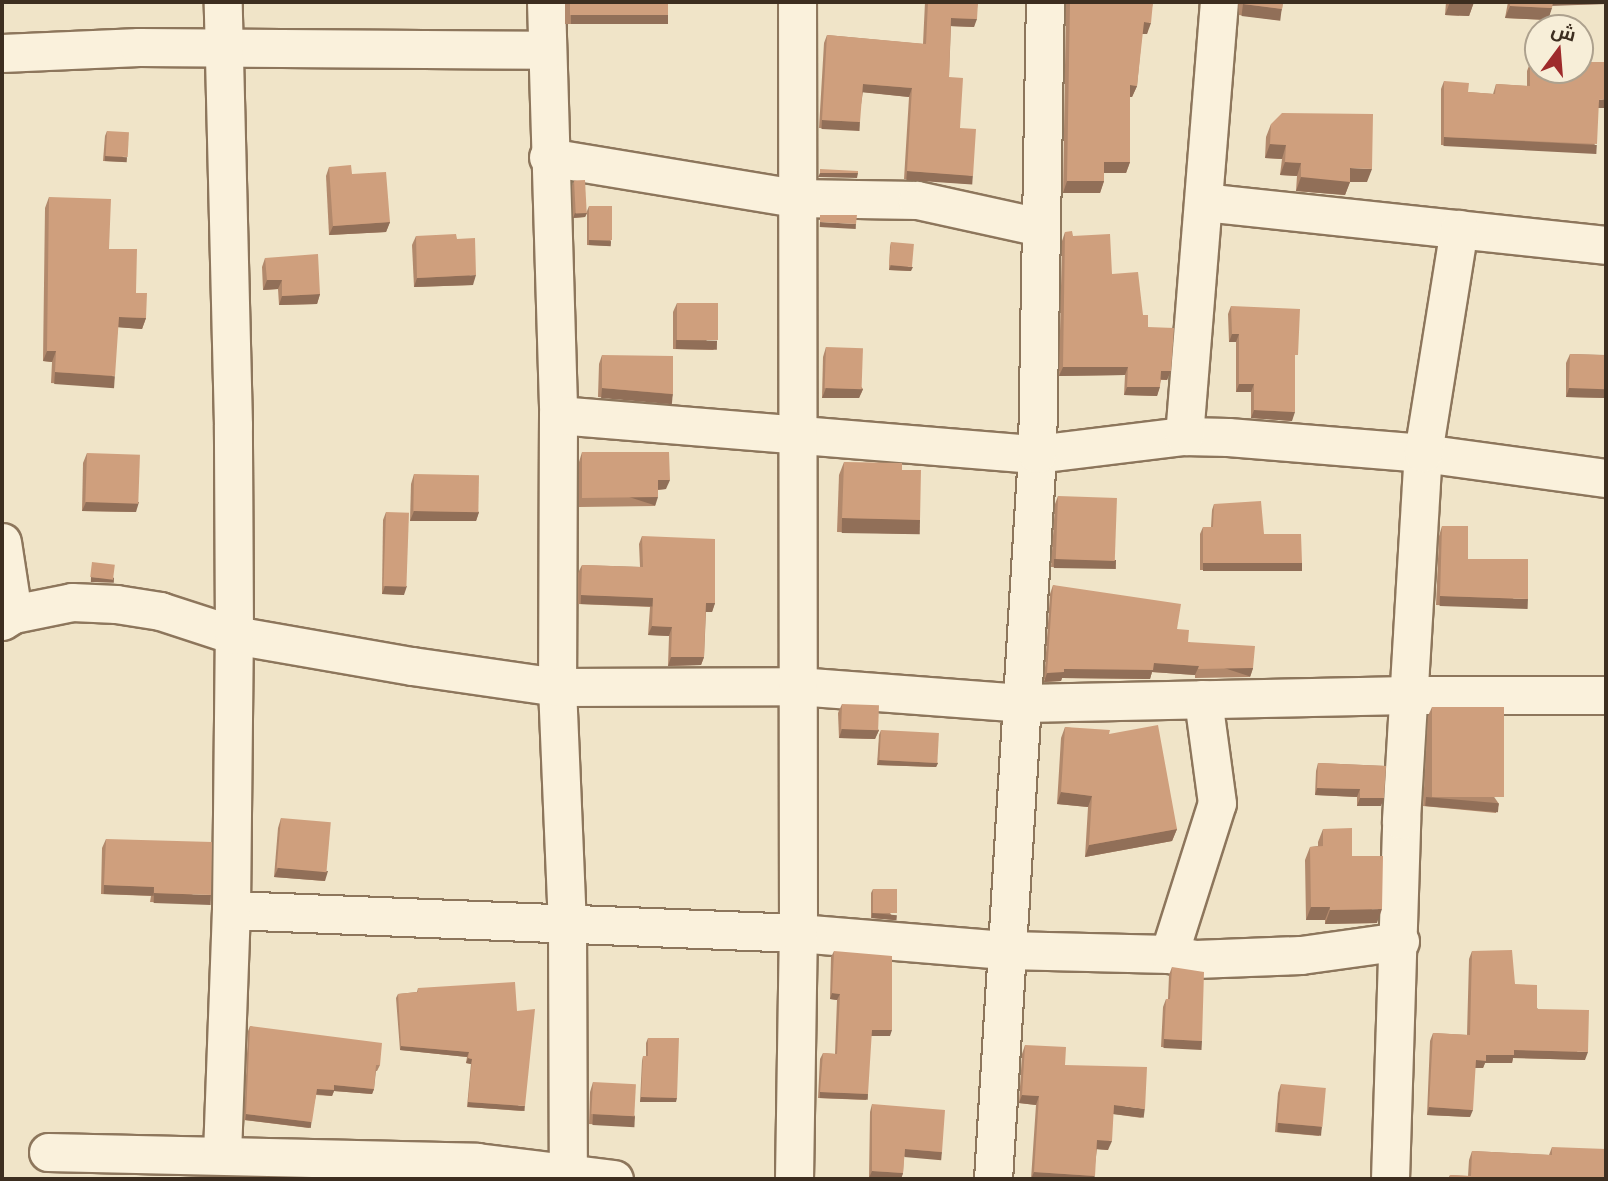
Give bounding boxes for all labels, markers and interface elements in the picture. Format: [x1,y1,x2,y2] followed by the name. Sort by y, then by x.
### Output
[1524,14,1594,84] north arrow
[1549,14,1580,48] text: ش

